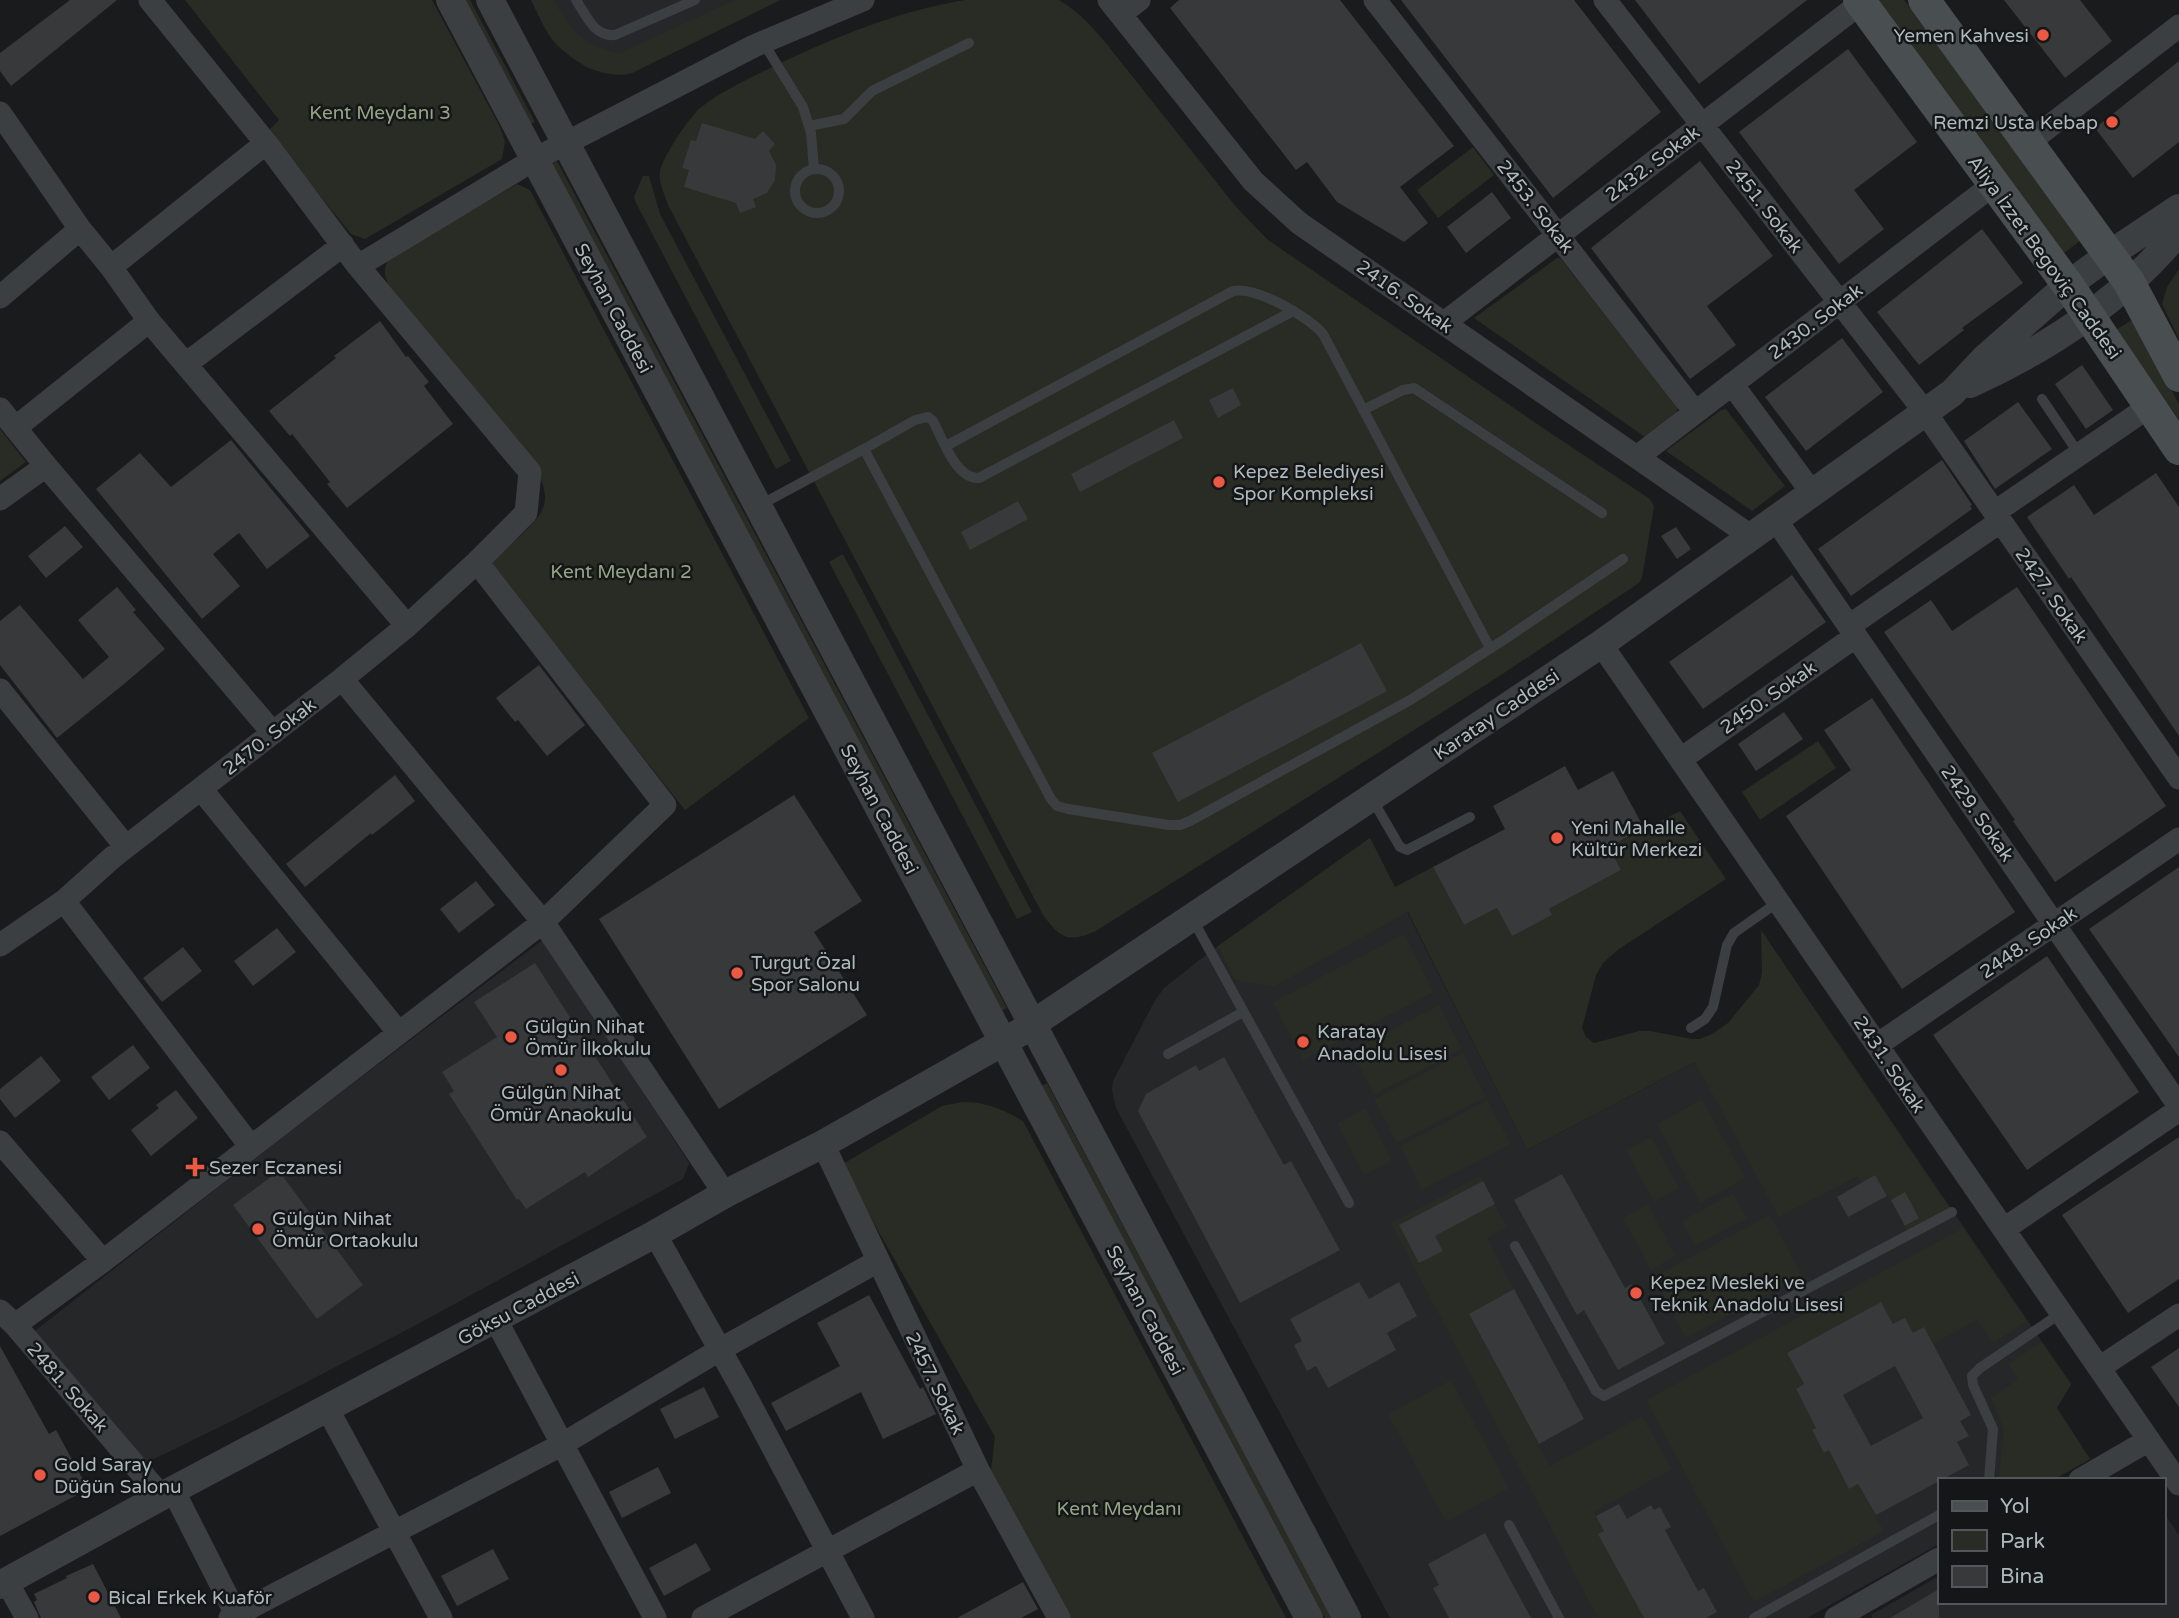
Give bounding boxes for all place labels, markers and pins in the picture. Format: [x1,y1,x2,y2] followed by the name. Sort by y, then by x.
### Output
[1893,25,2029,47] place label: Yemen Kahvesi
[2035,27,2051,43] marker: Yemen Kahvesi
[1933,112,2098,134] place label: Remzi Usta Kebap
[2104,114,2120,130] marker: Remzi Usta Kebap
[1233,461,1384,505] place label: Kepez Belediyesi Spor Kompleksi
[1211,474,1227,490] marker: Kepez Belediyesi Spor Kompleksi
[1571,817,1702,861] place label: Yeni Mahalle Kültür Merkezi
[1549,830,1565,846] marker: Yeni Mahalle Kültür Merkezi
[751,952,860,996] place label: Turgut Özal Spor Salonu
[729,965,745,981] marker: Turgut Özal Spor Salonu
[525,1016,651,1060] place label: Gülgün Nihat Ömür İlkokulu
[1317,1021,1448,1065] place label: Karatay Anadolu Lisesi
[503,1029,519,1045] marker: Gülgün Nihat Ömür İlkokulu
[1295,1034,1311,1050] marker: Karatay Anadolu Lisesi
[553,1062,569,1078] marker: Gülgün Nihat Ömür Anaokulu
[490,1082,632,1126] place label: Gülgün Nihat Ömür Anaokulu
[209,1157,342,1179] place label: Sezer Eczanesi
[187,1159,203,1175] marker: Sezer Eczanesi
[272,1208,419,1252] place label: Gülgün Nihat Ömür Ortaokulu
[250,1221,266,1237] marker: Gülgün Nihat Ömür Ortaokulu
[1650,1272,1844,1316] place label: Kepez Mesleki ve Teknik Anadolu Lisesi
[1628,1285,1644,1301] marker: Kepez Mesleki ve Teknik Anadolu Lisesi
[54,1454,182,1498] place label: Gold Saray Düğün Salonu
[32,1467,48,1483] marker: Gold Saray Düğün Salonu
[108,1587,273,1609] place label: Bical Erkek Kuaför
[86,1589,102,1605] marker: Bical Erkek Kuaför

